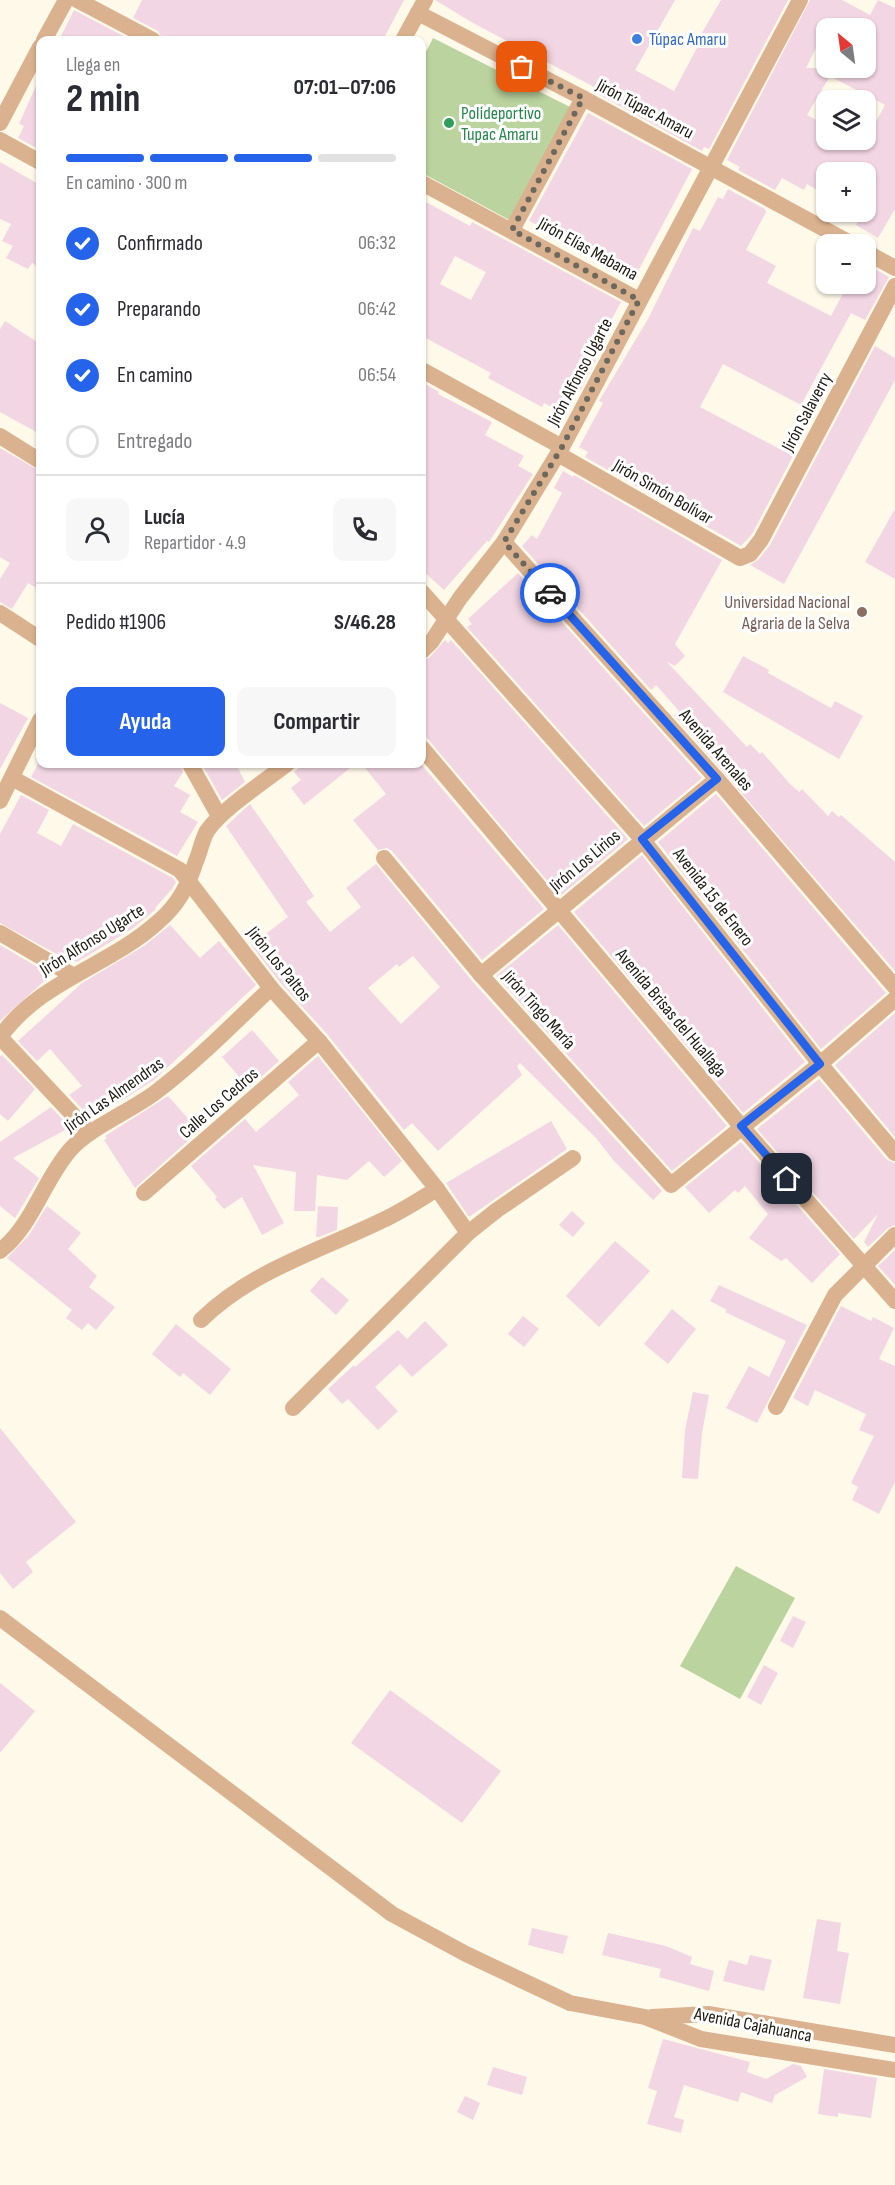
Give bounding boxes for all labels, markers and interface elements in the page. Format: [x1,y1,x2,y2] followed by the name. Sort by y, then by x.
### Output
[816,18,876,78] north arrow
[816,18,876,294] map controls
[649,29,726,50] place label: Túpac Amaru
[630,32,644,46] marker: Túpac Amaru
[496,41,547,92] pin
[505,50,538,83] icon: bag
[66,53,120,77] text: Llega en
[294,74,396,101] text: 07:01–07:06
[592,74,697,143] street label: Jirón Túpac Amaru
[66,76,140,123] text: 2 min
[816,90,876,150] button: layers
[461,103,541,145] place label: Polideportivo Tupac Amaru
[442,116,456,130] marker: Polideportivo Tupac Amaru
[816,162,876,222] button: +
[66,171,187,195] text: En camino · 300 m
[534,212,642,285] street label: Jirón Elías Mabama
[66,227,99,260] icon: check
[117,230,203,257] text: Confirmado
[358,231,396,255] text: 06:32
[816,234,876,294] button: −
[66,293,99,326] icon: check
[117,296,201,323] text: Preparando
[358,297,396,321] text: 06:42
[542,315,617,430] street label: Jirón Alfonso Ugarte
[66,359,99,392] icon: check
[117,362,193,389] text: En camino
[358,363,396,387] text: 06:54
[777,369,837,456] street label: Jirón Salaverry
[117,428,192,455] text: Entregado
[609,455,717,529] street label: Jirón Simón Bolívar
[66,498,129,561] button: person
[333,498,396,561] button: phone
[144,504,185,531] text: Lucía
[144,531,246,555] text: Repartidor · 4.9
[520,563,580,623] courier
[534,577,567,610] icon: car
[724,592,850,634] place label: Universidad Nacional Agraria de la Selva
[855,605,869,619] marker: Universidad Nacional Agraria de la Selva
[66,609,166,636] text: Pedido #1906
[334,609,396,636] text: S/46.28
[66,687,225,756] button: Ayuda
[237,687,396,756] button: Compartir
[674,704,757,795] street label: Avenida Arenales
[545,825,625,897] street label: Jirón Los Lirios
[668,843,758,950] street label: Avenida 15 de Enero
[35,900,148,981] street label: Jirón Alfonso Ugarte
[242,922,316,1006] street label: Jirón Los Paltos
[611,944,731,1082] street label: Avenida Brisas del Huallaga
[497,966,580,1054] street label: Jirón Tingo María
[59,1053,168,1138] street label: Jirón Las Almendras
[175,1063,263,1143] street label: Calle Los Cedros
[761,1153,812,1204] pin
[770,1162,803,1195] icon: home
[692,2003,814,2047] street label: Avenida Cajahuanca

